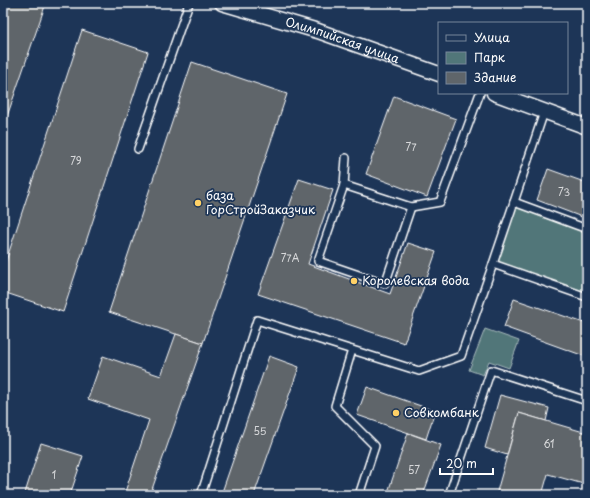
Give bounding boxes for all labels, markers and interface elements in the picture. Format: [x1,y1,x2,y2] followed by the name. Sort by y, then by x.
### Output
[283,12,403,67] street label: Олимпийская улица
[438,22,568,94] legend
[474,28,510,46] text: Улица
[474,48,506,66] text: Парк
[474,68,516,86] text: Здание
[405,139,417,154] house number: 77
[70,153,82,168] house number: 79
[558,184,570,199] house number: 73
[206,186,316,218] place label: база ГорСтройЗаказчик
[193,198,203,208] marker: база ГорСтройЗаказчик
[281,250,300,265] house number: 77А
[362,271,470,289] place label: Королевская вода
[349,276,359,286] marker: Королевская вода
[404,403,480,421] place label: Совкомбанк
[391,408,401,418] marker: Совкомбанк
[254,423,267,438] house number: 55
[543,436,555,451] house number: 61
[440,450,493,476] scale bar
[446,454,477,472] text: 20 m
[408,462,420,477] house number: 57
[52,467,56,482] house number: 1

